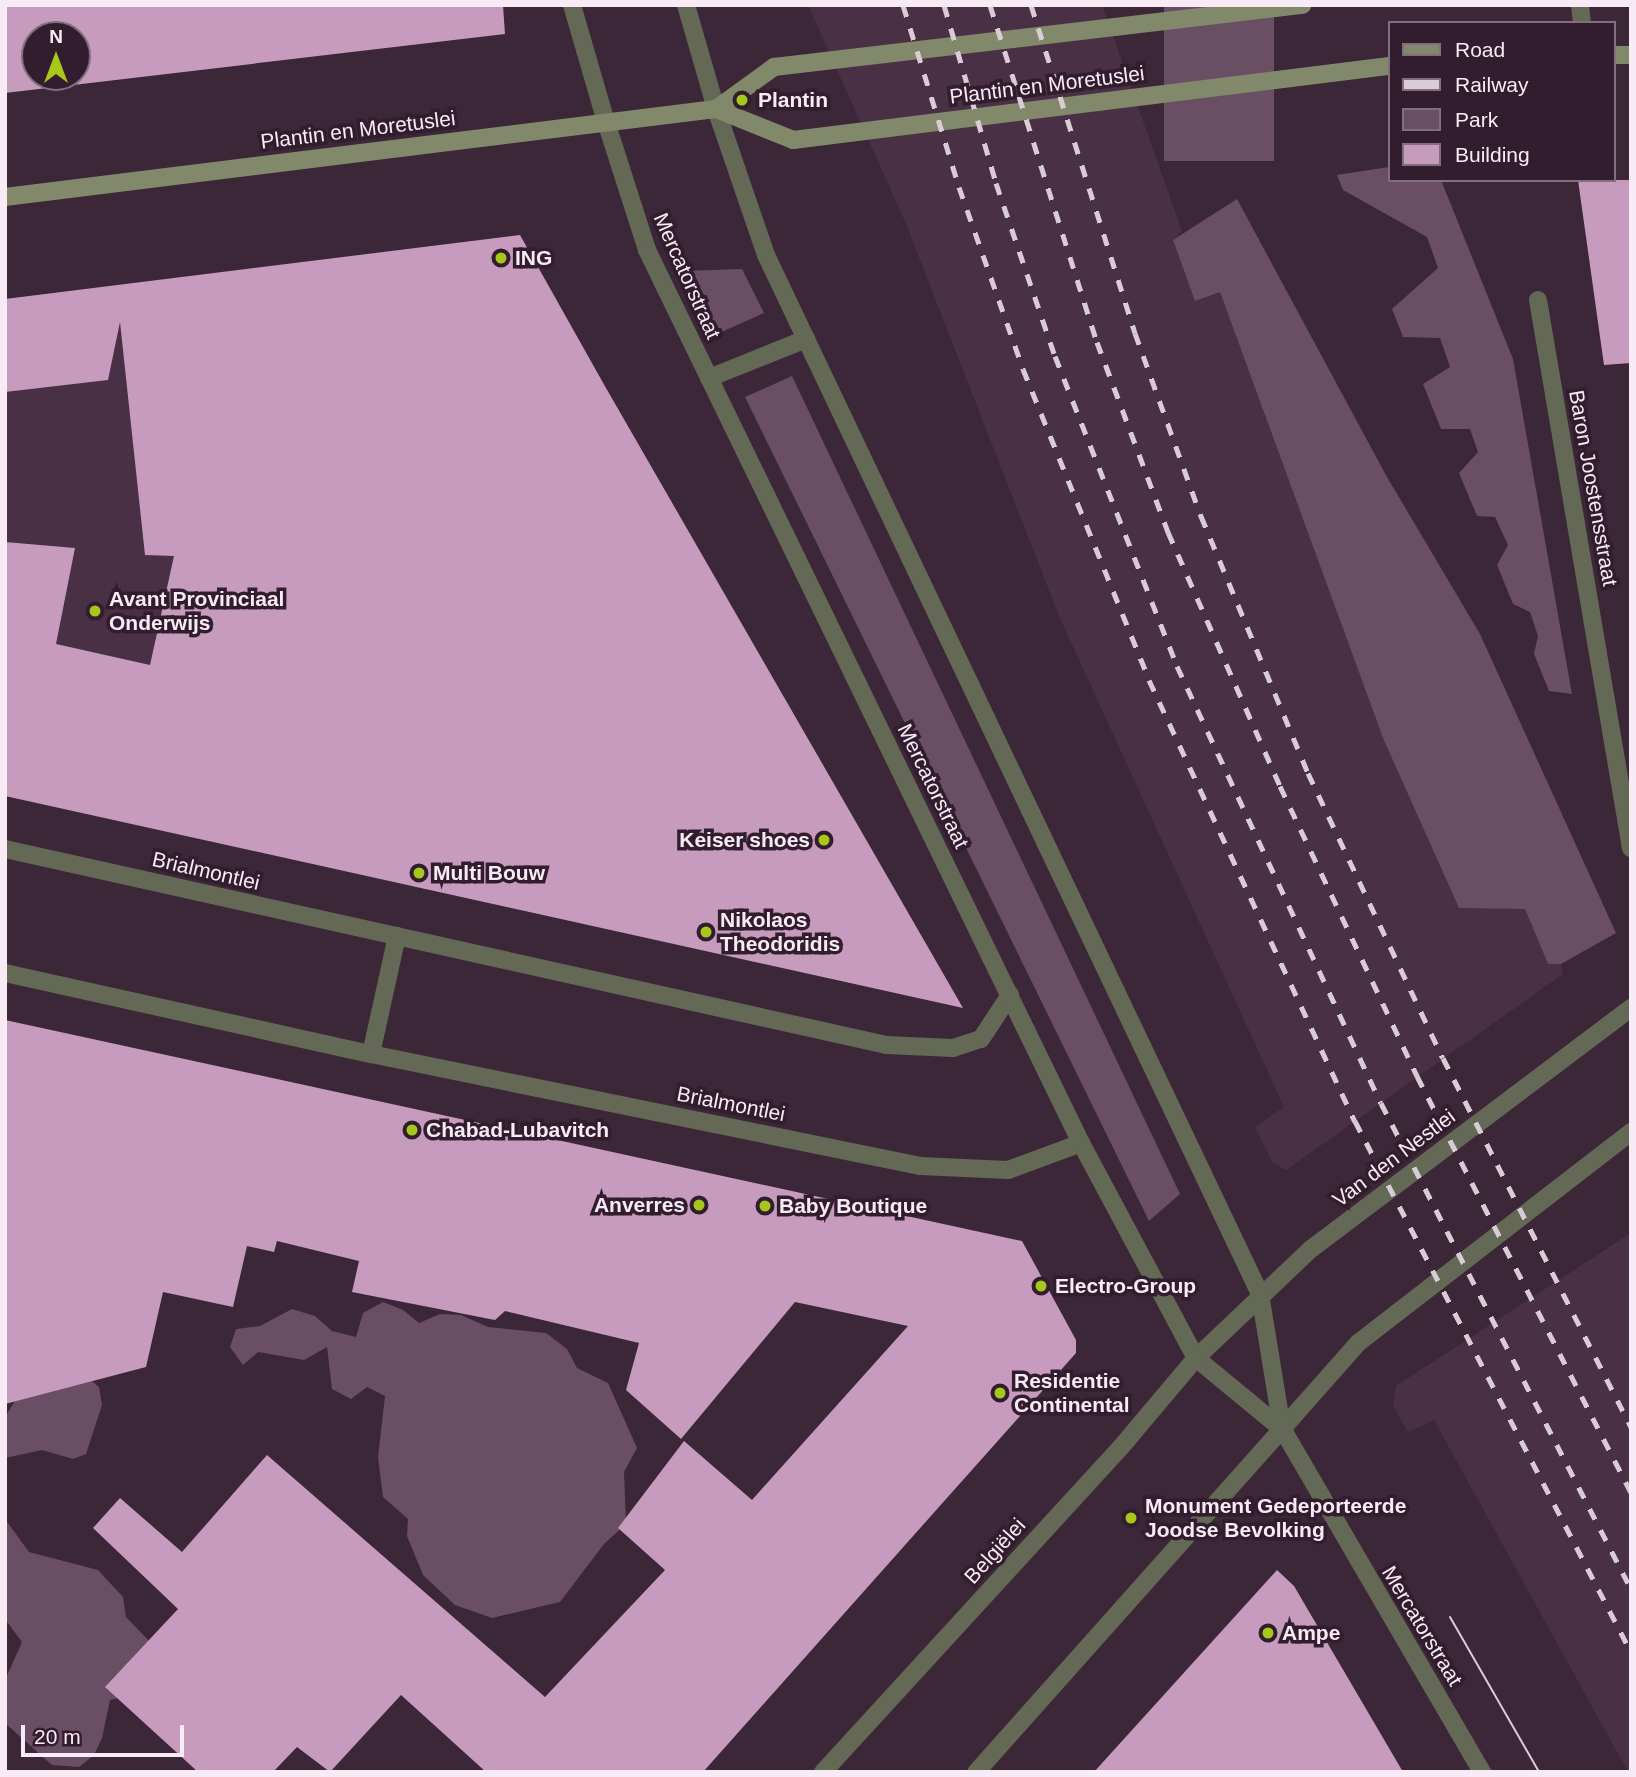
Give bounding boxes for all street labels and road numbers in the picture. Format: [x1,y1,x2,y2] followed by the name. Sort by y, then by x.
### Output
[948,61,1146,109] street label: Plantin en Moretuslei
[259,106,457,154] street label: Plantin en Moretuslei
[648,209,726,343] street label: Mercatorstraat
[1563,388,1623,588] street label: Baron Joostensstraat
[892,720,974,852] street label: Mercatorstraat
[150,846,262,896] street label: Brialmontlei
[675,1081,787,1127] street label: Brialmontlei
[1328,1104,1460,1212] street label: Van den Nestlei
[959,1513,1031,1589] street label: Belgiëlei
[1376,1561,1468,1691] street label: Mercatorstraat

